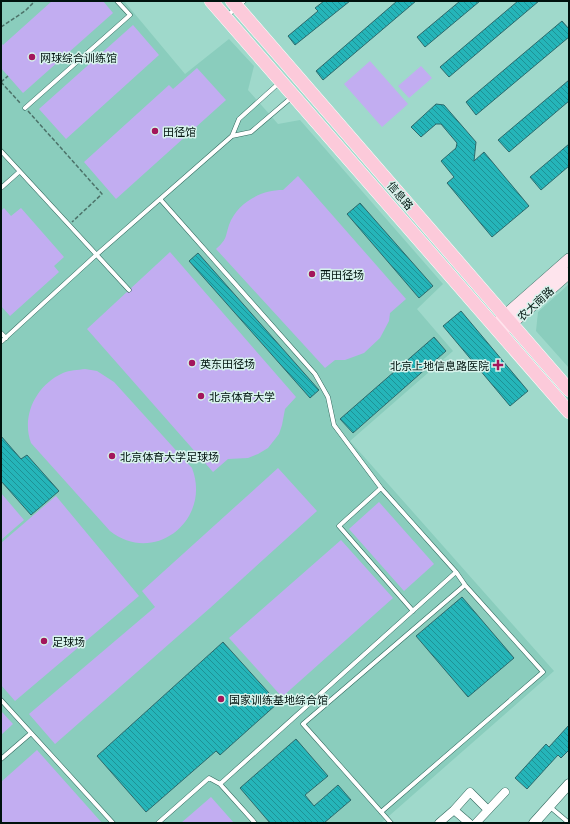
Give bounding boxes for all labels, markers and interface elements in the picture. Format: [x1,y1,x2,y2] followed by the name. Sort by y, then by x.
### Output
[40,49,117,65] place label: 网球综合训练馆
[27,52,37,62] marker: 网球综合训练馆
[163,123,196,139] place label: 田径馆
[150,126,160,136] marker: 田径馆
[384,177,418,213] street label: 信息路
[320,266,364,282] place label: 西田径场
[307,269,317,279] marker: 西田径场
[513,282,557,324] street label: 农大南路
[200,355,255,371] place label: 英东田径场
[390,357,489,373] place label: 北京上地信息路医院
[187,358,197,368] marker: 英东田径场
[492,359,504,371] marker: 北京上地信息路医院
[209,388,275,404] place label: 北京体育大学
[196,391,206,401] marker: 北京体育大学
[120,448,219,464] place label: 北京体育大学足球场
[107,451,117,461] marker: 北京体育大学足球场
[52,633,85,649] place label: 足球场
[39,636,49,646] marker: 足球场
[229,691,328,707] place label: 国家训练基地综合馆
[216,694,226,704] marker: 国家训练基地综合馆

